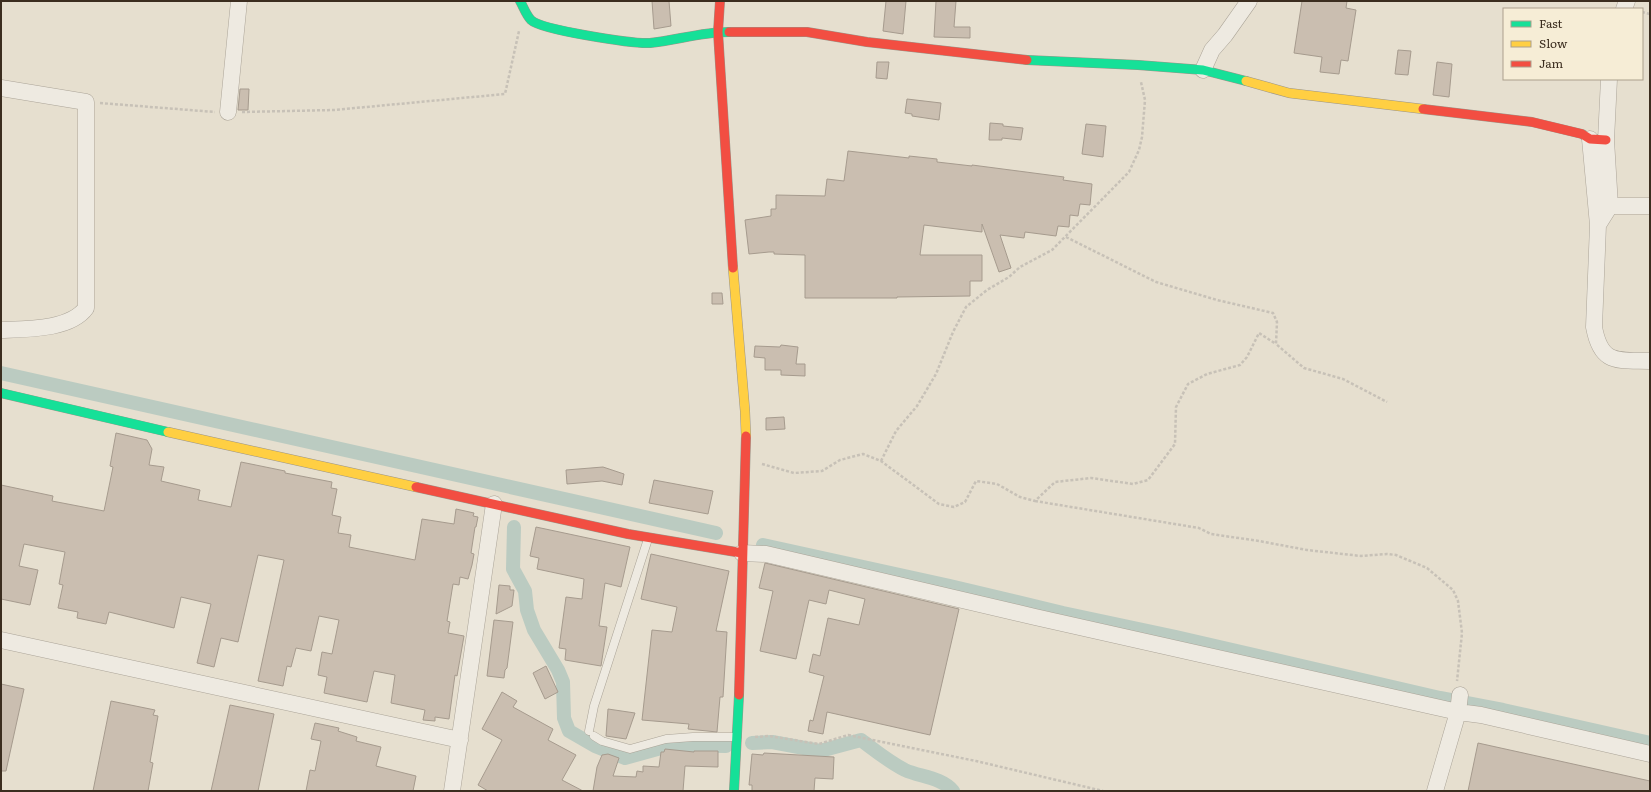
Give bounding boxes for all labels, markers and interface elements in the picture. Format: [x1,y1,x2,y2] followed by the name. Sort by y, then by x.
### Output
[1503,8,1643,80] legend
[1539,14,1563,32] text: Fast
[1539,34,1568,52] text: Slow
[1539,54,1564,72] text: Jam

